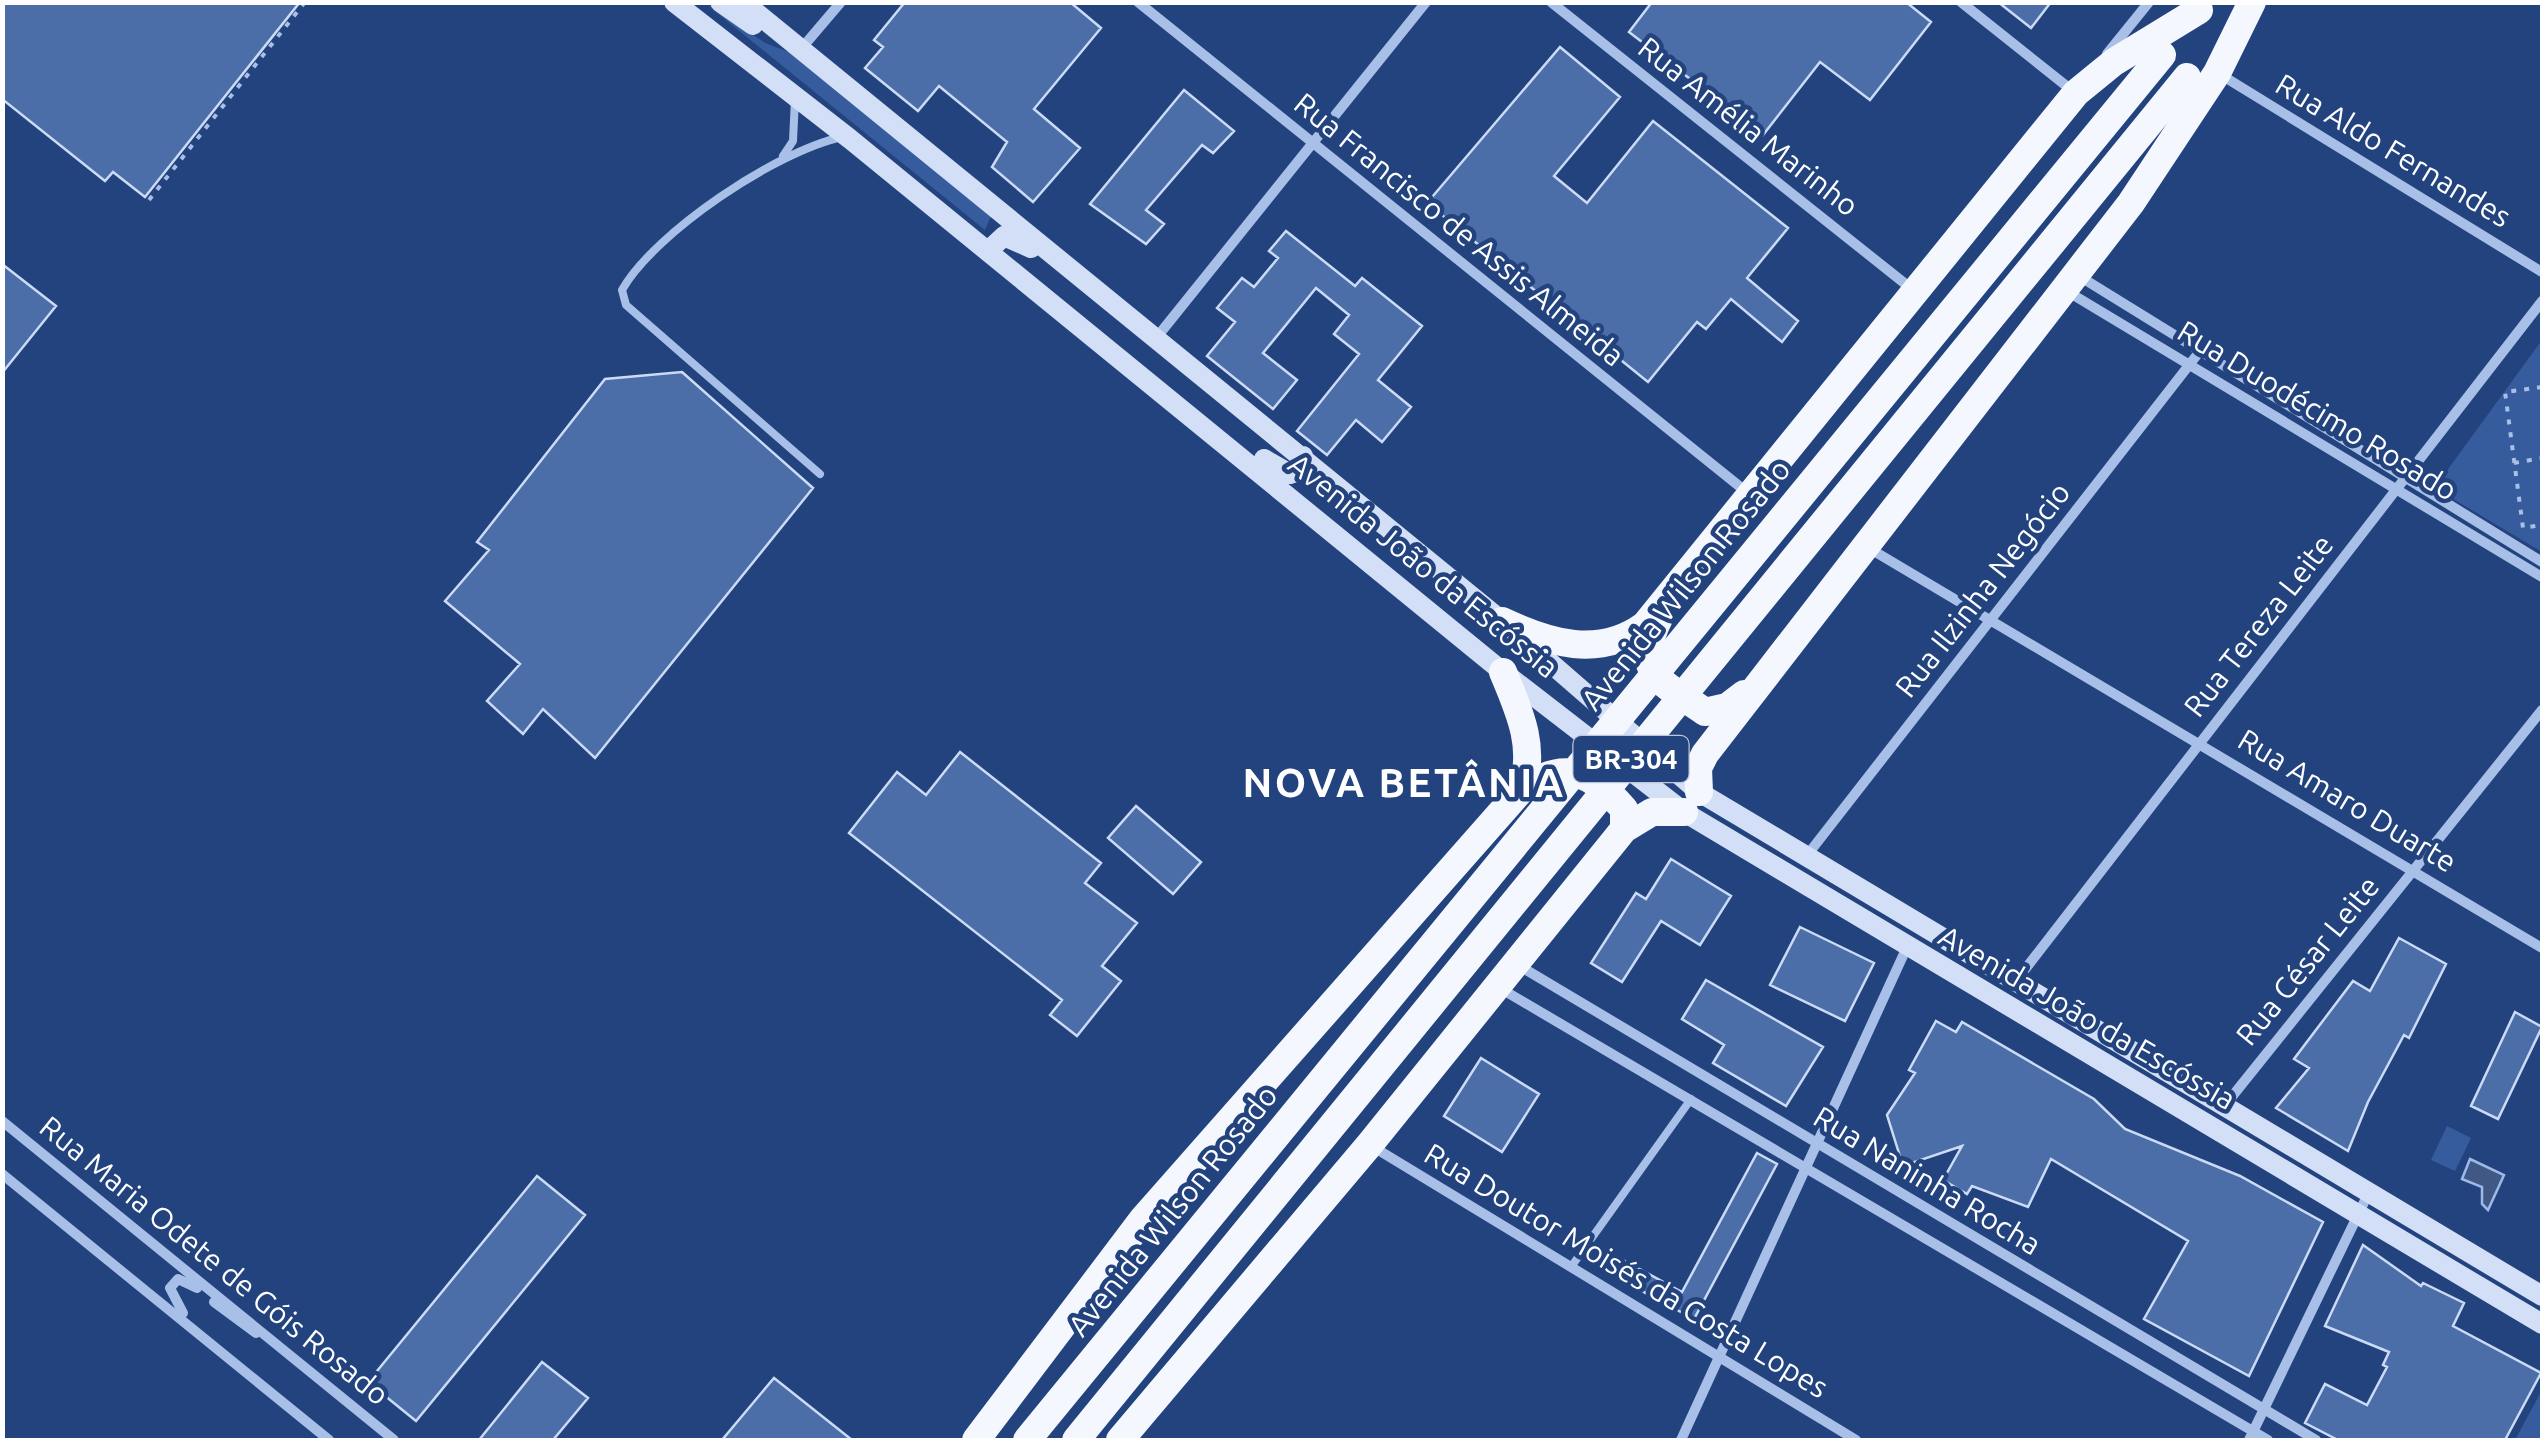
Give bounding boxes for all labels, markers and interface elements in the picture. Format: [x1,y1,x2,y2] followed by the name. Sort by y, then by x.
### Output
[1632,30,1865,223] street label: Rua Amélia Marinho
[2270,67,2517,234] street label: Rua Aldo Fernandes
[1288,86,1631,373] street label: Rua Francisco de Assis Almeida
[2172,313,2463,507] street label: Rua Duodécimo Rosado
[1282,446,1565,684] street label: Avenida João da Escóssia
[1574,452,1797,716] street label: Avenida Wilson Rosado
[1888,475,2077,703] street label: Rua Ilzinha Negócio
[2177,528,2340,723] street label: Rua Tereza Leite
[2232,722,2463,879] street label: Rua Amaro Duarte
[1574,736,1688,782] road number: BR-304
[1242,759,1566,805] district label: NOVA BETÂNIA
[2229,869,2386,1052] street label: Rua César Leite
[1933,918,2242,1116] street label: Avenida João da Escóssia
[1061,1078,1284,1342] street label: Avenida Wilson Rosado
[1808,1099,2047,1261] street label: Rua Naninha Rocha
[34,1109,396,1411] street label: Rua Maria Odete de Góis Rosado
[1419,1136,1834,1404] street label: Rua Doutor Moisés da Costa Lopes

